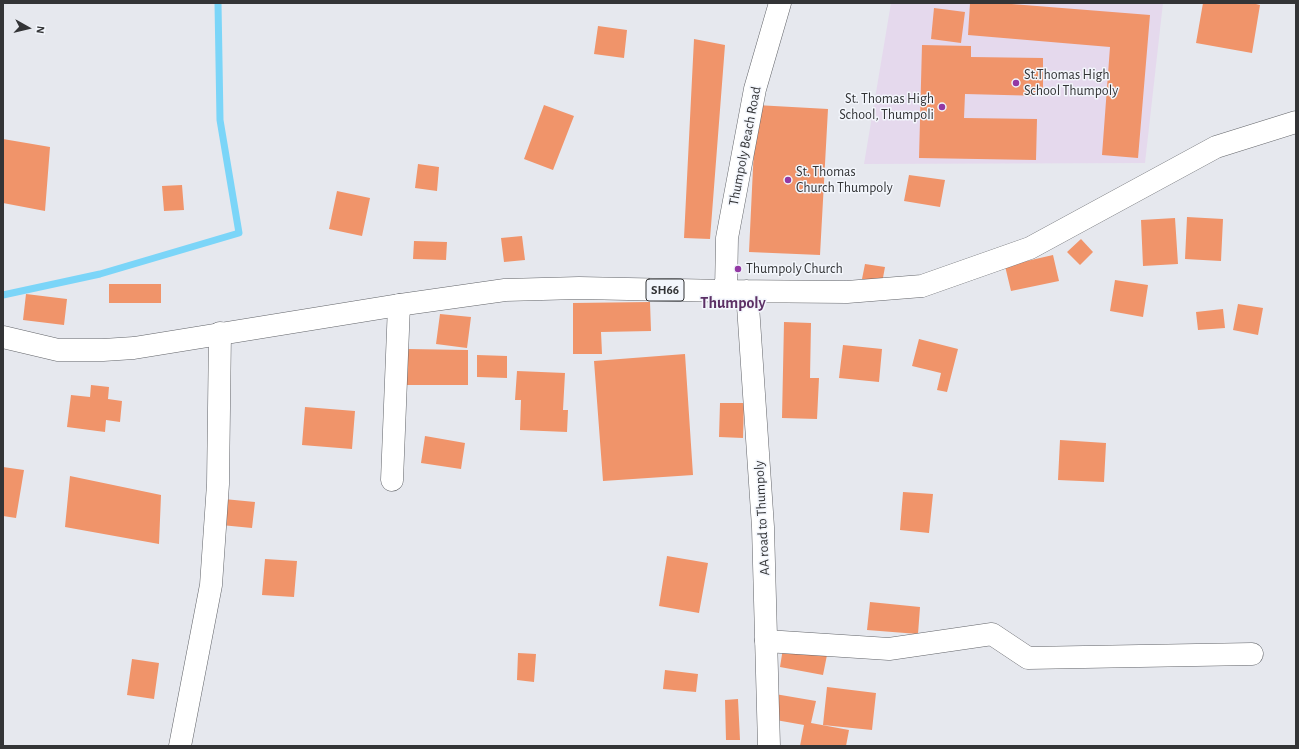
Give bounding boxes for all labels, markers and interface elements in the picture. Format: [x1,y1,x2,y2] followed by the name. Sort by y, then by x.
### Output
[8,8,48,48] north arrow
[34,25,46,34] text: N
[1024,67,1118,100] place label: St.Thomas High School Thumpoly
[1011,78,1021,88] marker: St.Thomas High School Thumpoly
[725,85,765,207] street label: Thumpoly Beach Road
[839,91,934,124] place label: St. Thomas High School, Thumpoli
[937,102,947,112] marker: St. Thomas High School, Thumpoli
[796,164,893,196] place label: St. Thomas Church Thumpoly
[783,175,793,185] marker: St. Thomas Church Thumpoly
[746,261,843,277] place label: Thumpoly Church
[733,264,743,274] marker: Thumpoly Church
[646,279,684,301] road number: SH66
[700,293,766,313] district label: Thumpoly
[751,460,773,576] street label: AA road to Thumpoly

